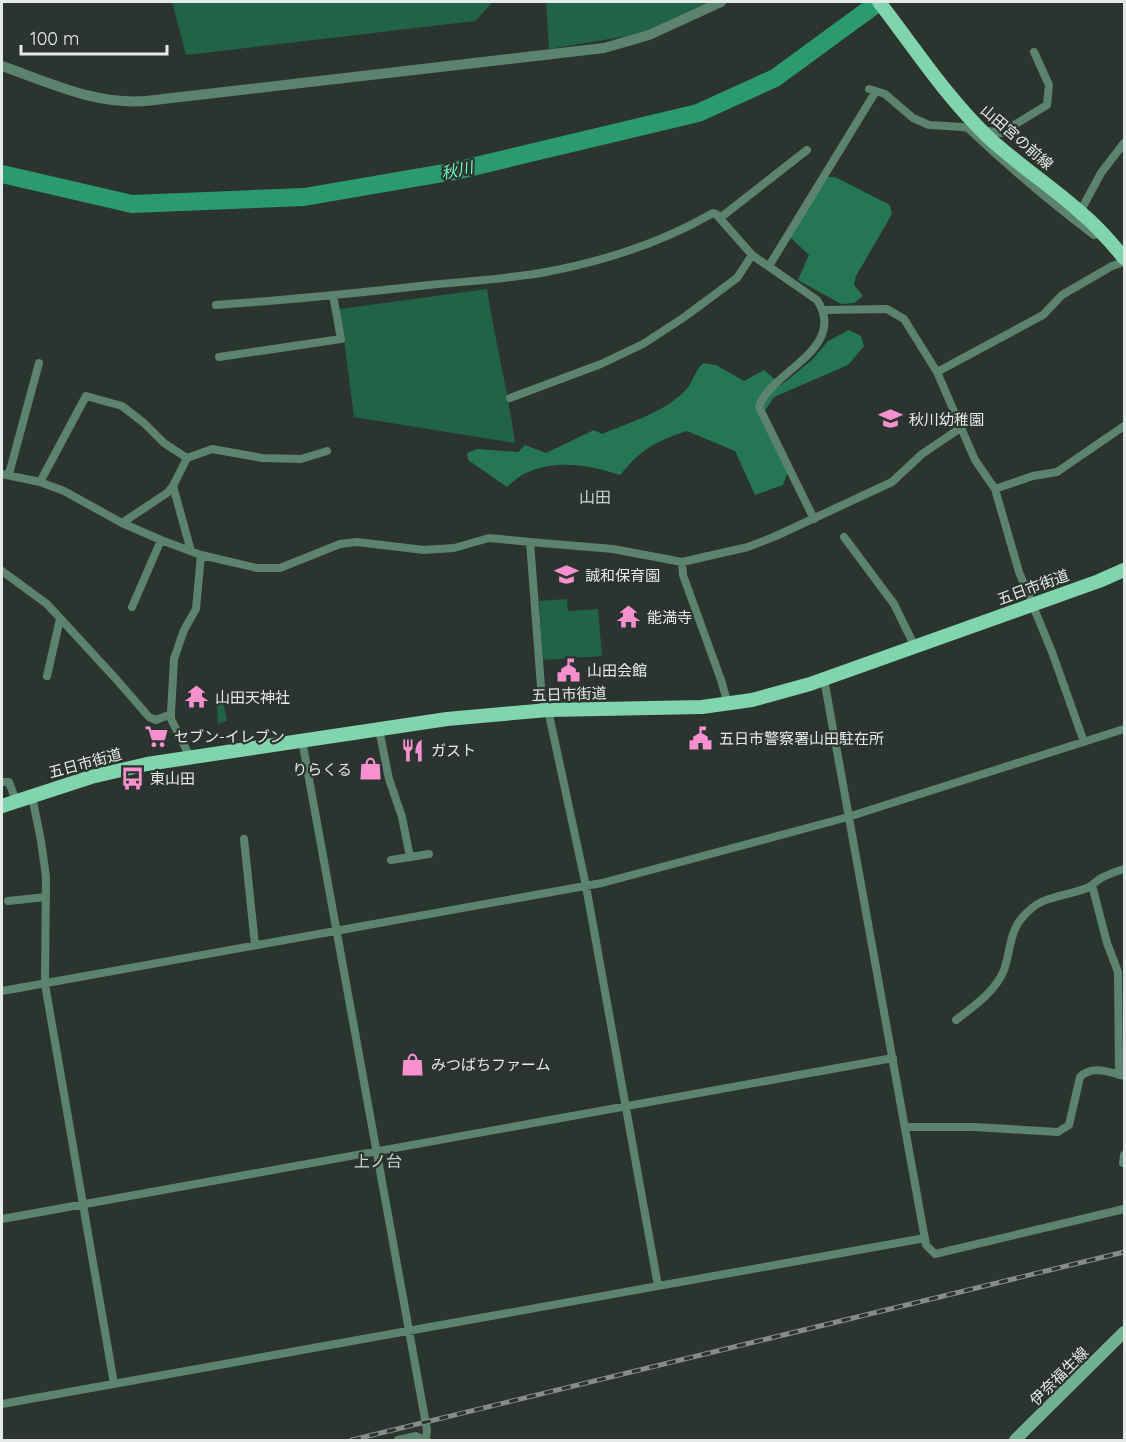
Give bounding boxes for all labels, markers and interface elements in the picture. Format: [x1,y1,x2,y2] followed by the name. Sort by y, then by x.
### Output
[21,18,166,56] scale bar
[30,27,79,50] text: 100 m
[977,100,1057,174] street label: 山田宮の前線
[439,156,477,183] water label: 秋川
[878,406,904,432] school or university icon: 秋川幼稚園
[909,410,984,429] place label: 秋川幼稚園
[579,487,611,507] district label: 山田
[554,562,580,588] school or university icon: 誠和保育園
[995,565,1071,609] street label: 五日市街道
[585,566,660,585] place label: 誠和保育園
[616,604,642,630] temple icon: 能満寺
[647,608,692,627] place label: 能満寺
[556,657,582,683] public building icon: 山田会館
[587,661,647,680] place label: 山田会館
[531,683,607,705] street label: 五日市街道
[184,684,210,710] temple icon: 山田天神社
[215,688,290,707] place label: 山田天神社
[143,723,169,749] supermarket icon: セブン-イレブン
[688,725,714,751] public building icon: 五日市警察署山田駐在所
[174,727,285,746] place label: セブン-イレブン
[719,729,884,748] place label: 五日市警察署山田駐在所
[400,737,426,763] restaurant icon: ガスト
[431,741,476,760] place label: ガスト
[46,744,124,782] street label: 五日市街道
[357,756,383,782] shop icon: りらくる
[292,760,352,779] place label: りらくる
[119,765,145,791] bus stop icon: 東山田
[150,769,195,788] place label: 東山田
[400,1051,426,1077] shop icon: みつばちファーム
[431,1055,551,1074] place label: みつばちファーム
[354,1151,402,1171] district label: 上ノ台
[1026,1343,1092,1409] street label: 伊奈福生線

